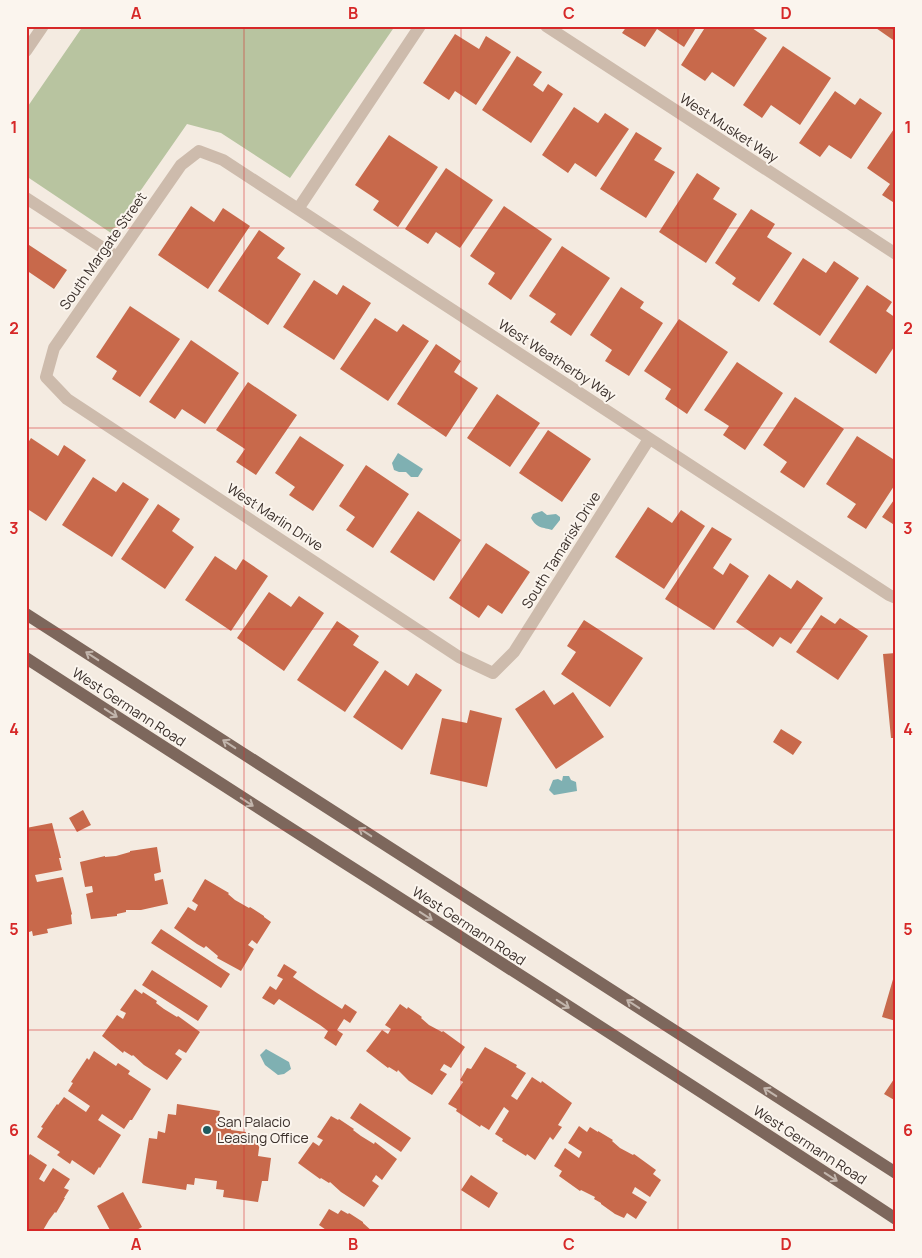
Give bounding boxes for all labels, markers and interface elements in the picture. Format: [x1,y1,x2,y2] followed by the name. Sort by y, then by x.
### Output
[131,2,142,24] text: A
[348,2,358,24] text: B
[563,2,575,24] text: C
[780,2,792,24] text: D
[676,89,783,167] street label: West Musket Way
[10,116,18,138] text: 1
[904,116,912,138] text: 1
[55,188,151,313] street label: South Margate Street
[495,314,620,405] street label: West Weatherby Way
[9,317,19,339] text: 2
[903,317,913,339] text: 2
[223,478,327,555] street label: West Marlin Drive
[517,488,604,612] street label: South Tamarisk Drive
[9,517,19,539] text: 3
[903,517,913,539] text: 3
[85,651,99,661] one-way arrow
[69,663,190,750] street label: West Germann Road
[104,708,118,718] one-way arrow
[9,718,19,740] text: 4
[903,718,913,740] text: 4
[222,739,236,749] one-way arrow
[240,797,254,807] one-way arrow
[359,827,373,837] one-way arrow
[409,882,530,969] street label: West Germann Road
[419,912,433,922] one-way arrow
[9,918,19,940] text: 5
[903,918,913,940] text: 5
[556,999,570,1010] one-way arrow
[627,999,641,1009] one-way arrow
[763,1087,777,1098] one-way arrow
[750,1101,871,1188] street label: West Germann Road
[217,1112,309,1147] place label: San Palacio Leasing Office
[9,1119,19,1141] text: 6
[903,1119,913,1141] text: 6
[201,1124,213,1136] marker: San Palacio Leasing Office
[824,1172,838,1182] one-way arrow
[131,1233,142,1255] text: A
[348,1233,358,1255] text: B
[563,1233,575,1255] text: C
[780,1233,792,1255] text: D

